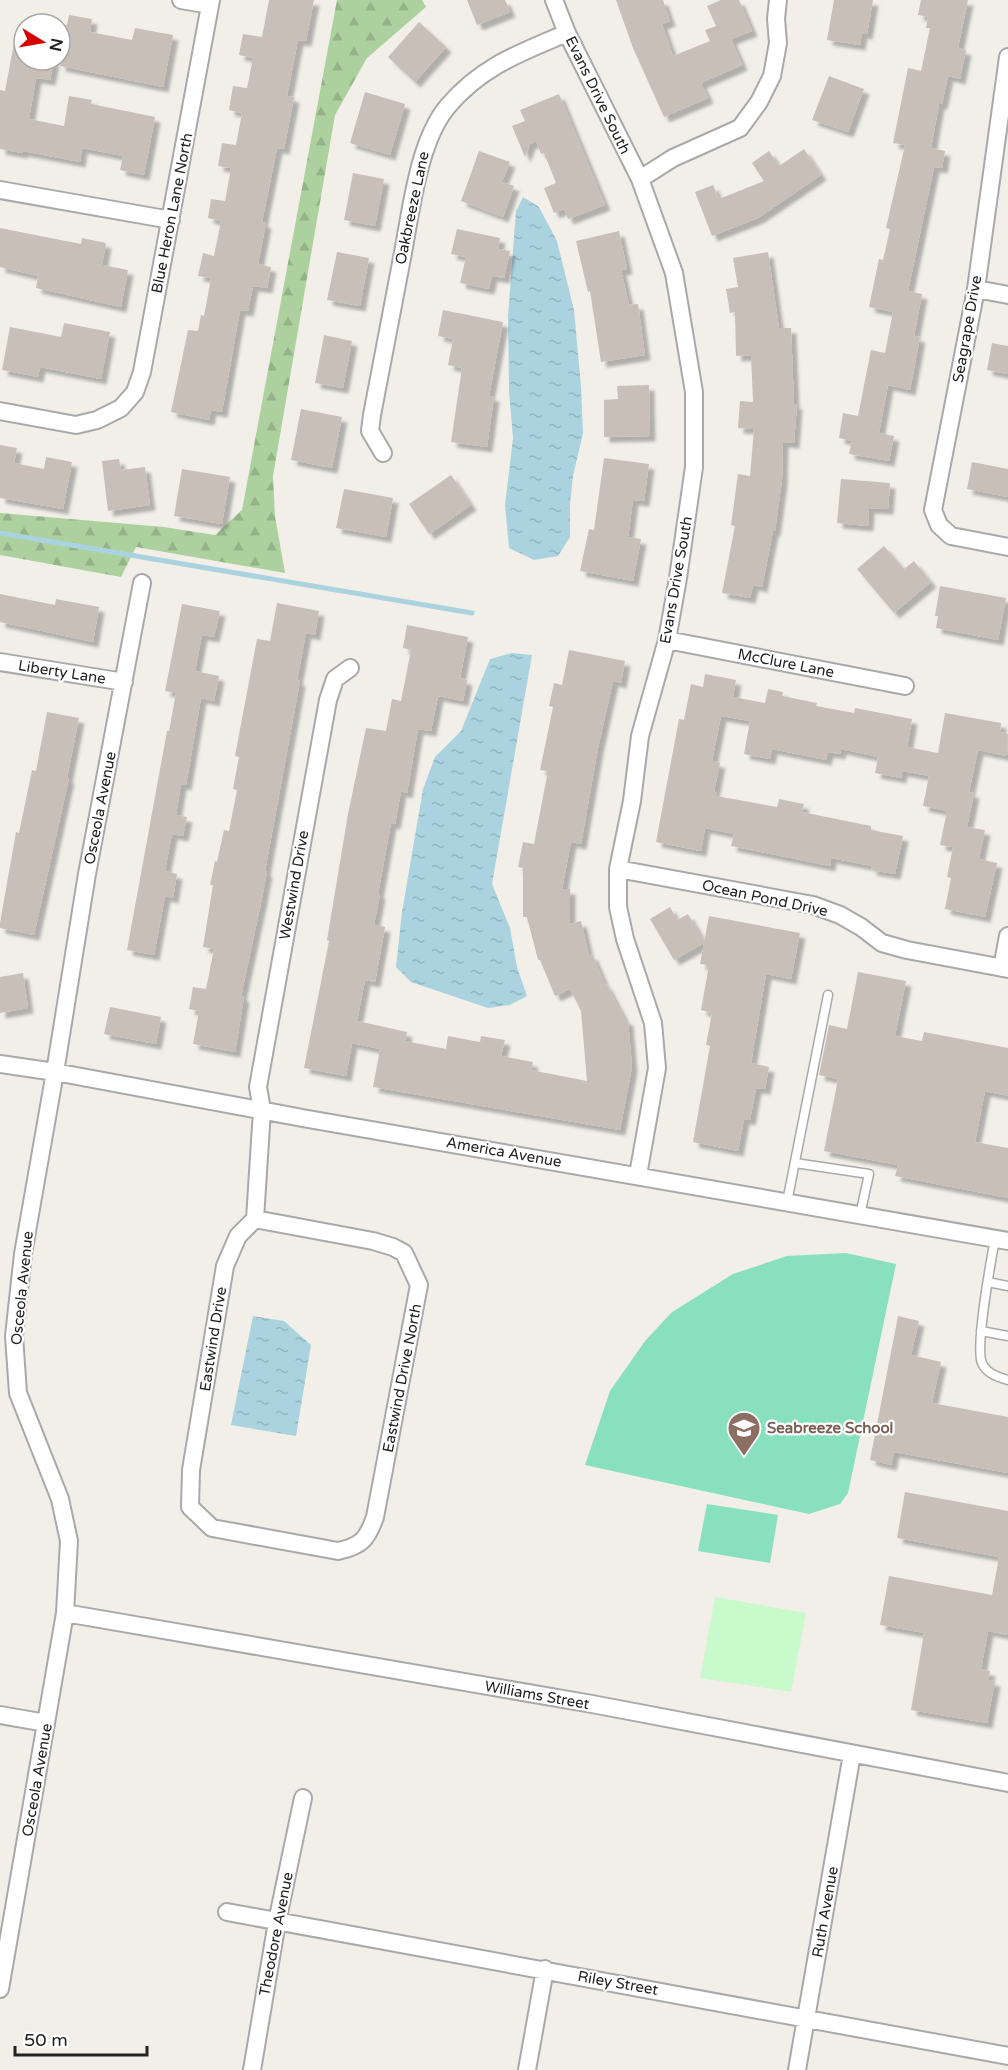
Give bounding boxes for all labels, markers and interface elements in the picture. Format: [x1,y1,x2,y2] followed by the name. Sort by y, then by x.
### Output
[12,12,72,72] north arrow
[562,33,634,157] street label: Evans Drive South
[45,36,67,53] text: N
[148,131,196,295] street label: Blue Heron Lane North
[391,150,433,266] street label: Oakbreeze Lane
[949,274,985,384] street label: Seagrape Drive
[656,515,696,645] street label: Evans Drive South
[736,645,836,681] street label: McClure Lane
[17,656,107,688] street label: Liberty Lane
[80,750,120,866] street label: Osceola Avenue
[276,829,312,941] street label: Westwind Drive
[700,876,830,920] street label: Ocean Pond Drive
[445,1133,563,1171] street label: America Avenue
[7,1230,37,1346] street label: Osceola Avenue
[196,1285,230,1393] street label: Eastwind Drive
[379,1302,425,1454] street label: Eastwind Drive North
[726,1410,762,1457] school or university icon: Seabreeze School
[767,1419,893,1437] place label: Seabreeze School
[483,1677,591,1713] street label: Williams Street
[18,1722,56,1838] street label: Osceola Avenue
[808,1865,842,1959] street label: Ruth Avenue
[255,1870,297,1998] street label: Theodore Avenue
[576,1967,660,1999] street label: Riley Street
[15,2019,147,2057] scale bar
[24,2029,68,2051] text: 50 m

